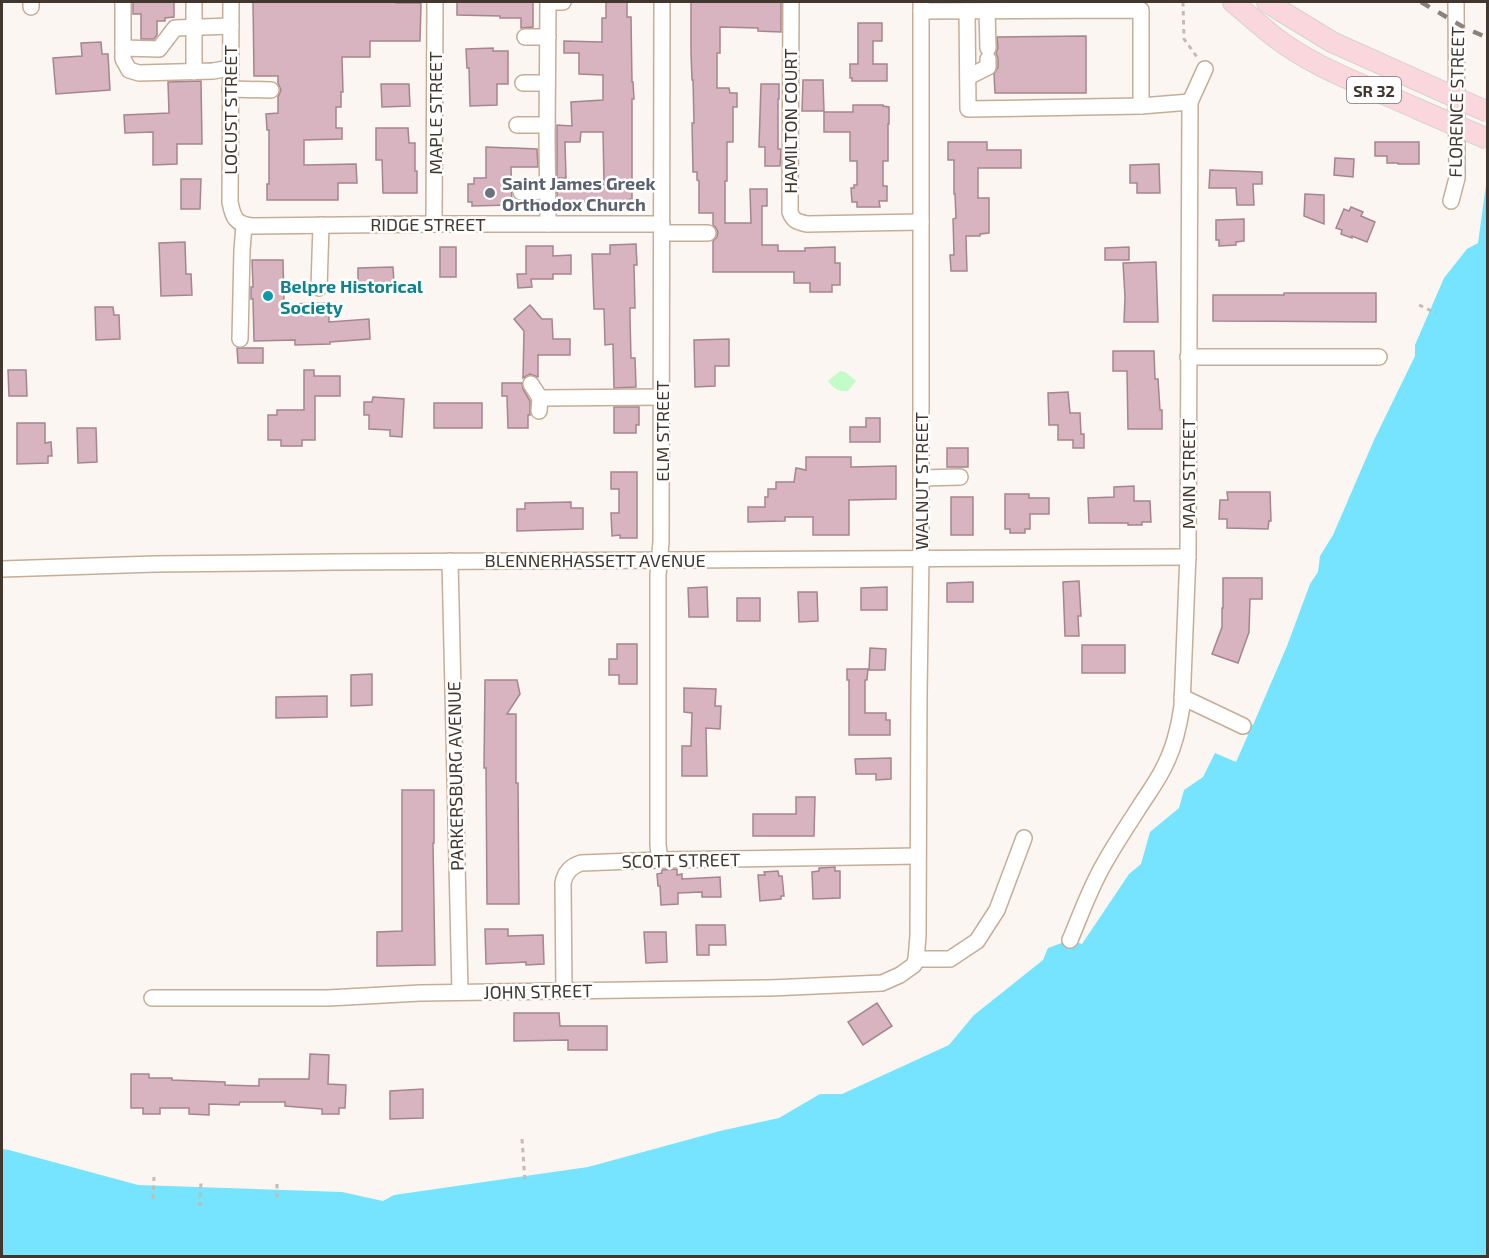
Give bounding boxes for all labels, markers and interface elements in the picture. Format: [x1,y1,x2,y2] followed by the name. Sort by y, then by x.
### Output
[1444,26,1468,178] street label: FLORENCE STREET
[219,45,241,175] street label: LOCUST STREET
[779,48,801,194] street label: HAMILTON COURT
[424,51,446,175] street label: MAPLE STREET
[1347,77,1401,103] road number: SR 32
[502,172,656,215] place label: Saint James Greek Orthodox Church
[483,186,497,200] marker: Saint James Greek Orthodox Church
[370,213,486,235] street label: RIDGE STREET
[280,275,423,318] place label: Belpre Historical Society
[261,289,275,303] marker: Belpre Historical Society
[651,380,673,482] street label: ELM STREET
[910,411,932,550] street label: WALNUT STREET
[1177,418,1199,529] street label: MAIN STREET
[484,549,706,571] street label: BLENNERHASSETT AVENUE
[442,681,468,871] street label: PARKERSBURG AVENUE
[621,848,741,872] street label: SCOTT STREET
[483,979,593,1003] street label: JOHN STREET

